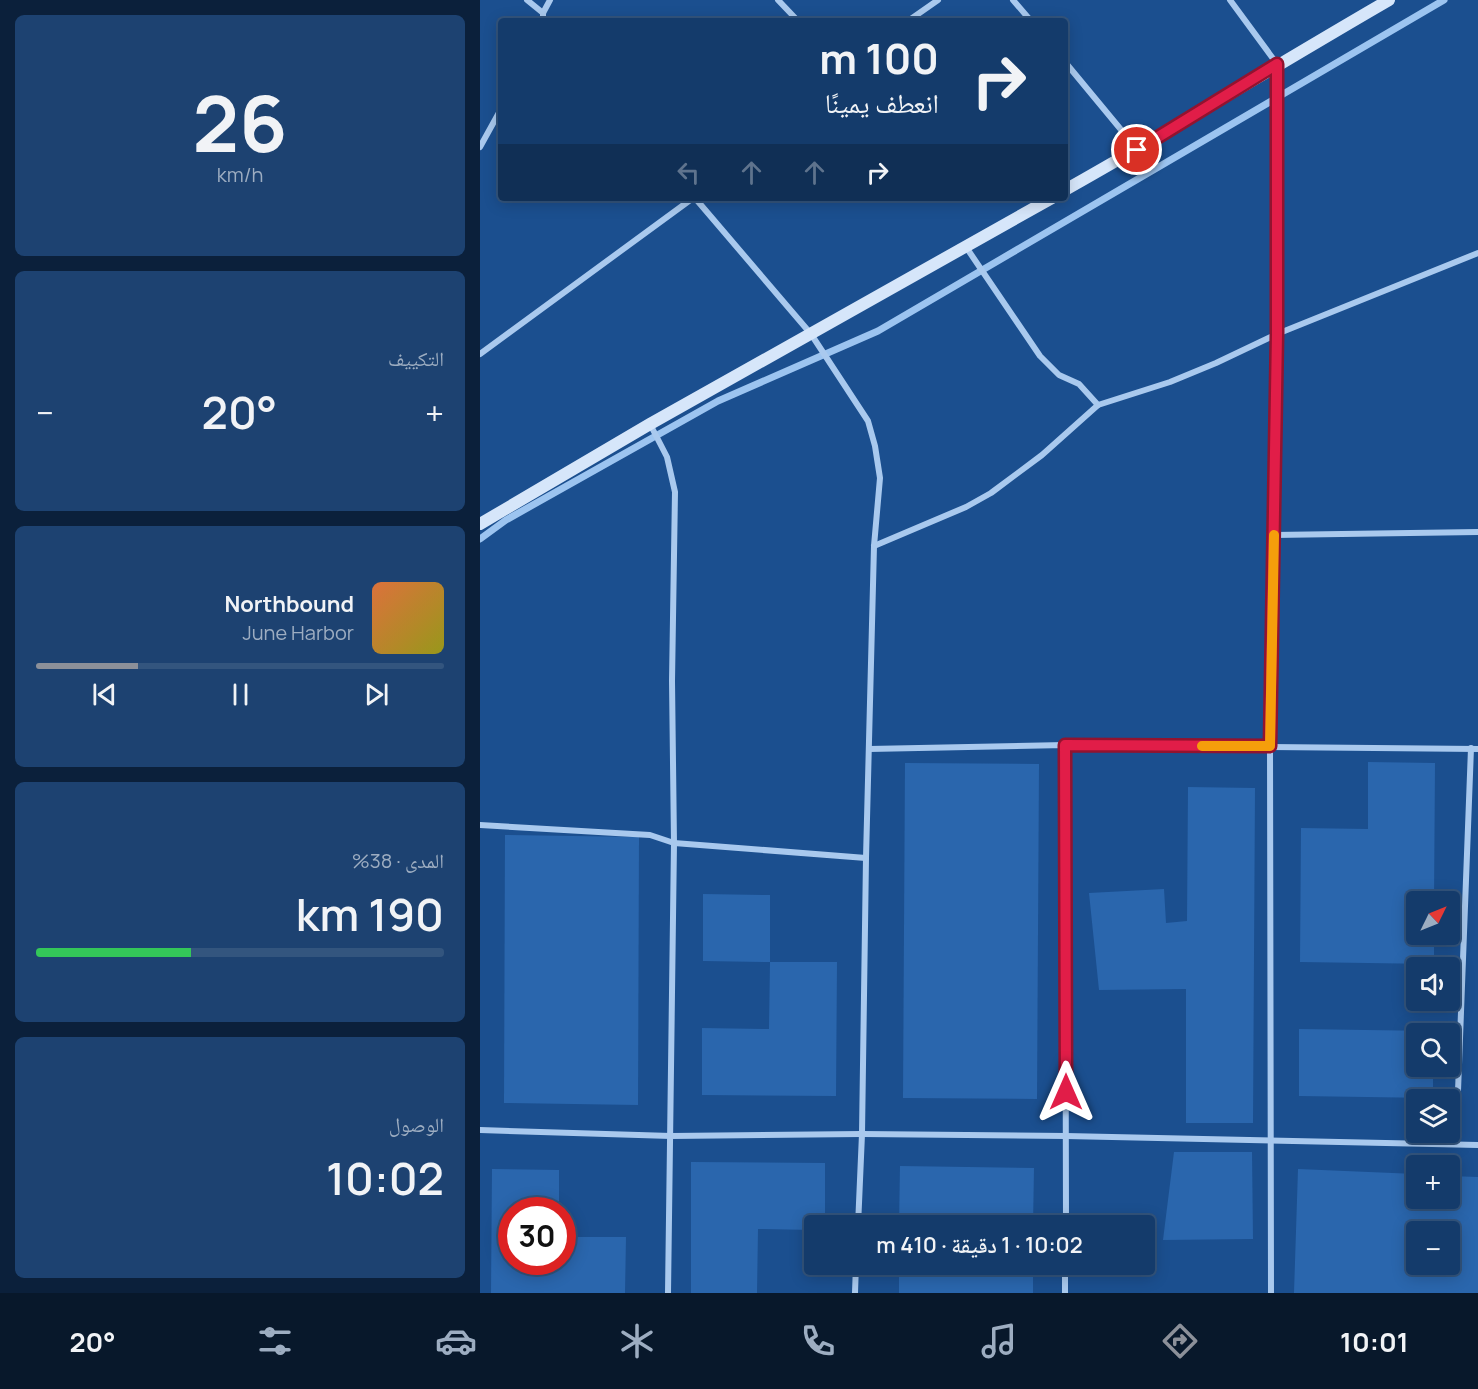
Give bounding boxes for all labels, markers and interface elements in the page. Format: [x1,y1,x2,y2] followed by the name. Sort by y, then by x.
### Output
[819,29,939,87] text: 100 m
[960,42,1038,120] icon: right
[193,69,287,175] text: 26
[825,84,939,121] text: انعطف يمينًا
[1111,124,1162,175] pin
[1120,133,1153,166] icon: arrive
[672,156,705,189] icon: left
[735,156,768,189] icon: ahead
[798,156,831,189] icon: ahead
[861,156,894,189] icon: right
[217,161,263,188] text: km/h
[388,345,444,372] text: التكييف
[202,381,277,443] text: 20°
[36,390,54,435] text: −
[425,390,444,435] text: +
[224,589,354,619] text: Northbound
[242,619,354,646] text: June Harbor
[88,678,121,711] icon: previous
[224,678,257,711] icon: pause
[360,678,393,711] icon: next
[352,847,444,874] text: المدى · 38%
[296,883,444,945] text: 190 km
[1406,891,1460,945] north arrow
[1406,891,1460,1275] map controls
[1406,957,1460,1011] button: sound
[1406,1023,1460,1077] button: search
[1034,1060,1098,1124] position arrow
[1406,1089,1460,1143] button: layers
[389,1111,444,1138] text: الوصول
[326,1147,444,1209] text: 10:02
[1406,1155,1460,1209] button: +
[498,1197,576,1275] speed limit sign: 30
[1406,1221,1460,1275] button: −
[876,1230,1083,1260] text: 10:02 · 1 دقيقة · 410 m
[254,1320,296,1362] icon: filters
[435,1320,477,1362] icon: car
[616,1320,658,1362] icon: climate
[797,1320,839,1362] icon: phone
[978,1320,1020,1362] icon: music
[1159,1320,1201,1362] icon: directions
[70,1323,116,1360] text: 20°
[1340,1323,1409,1360] text: 10:01

